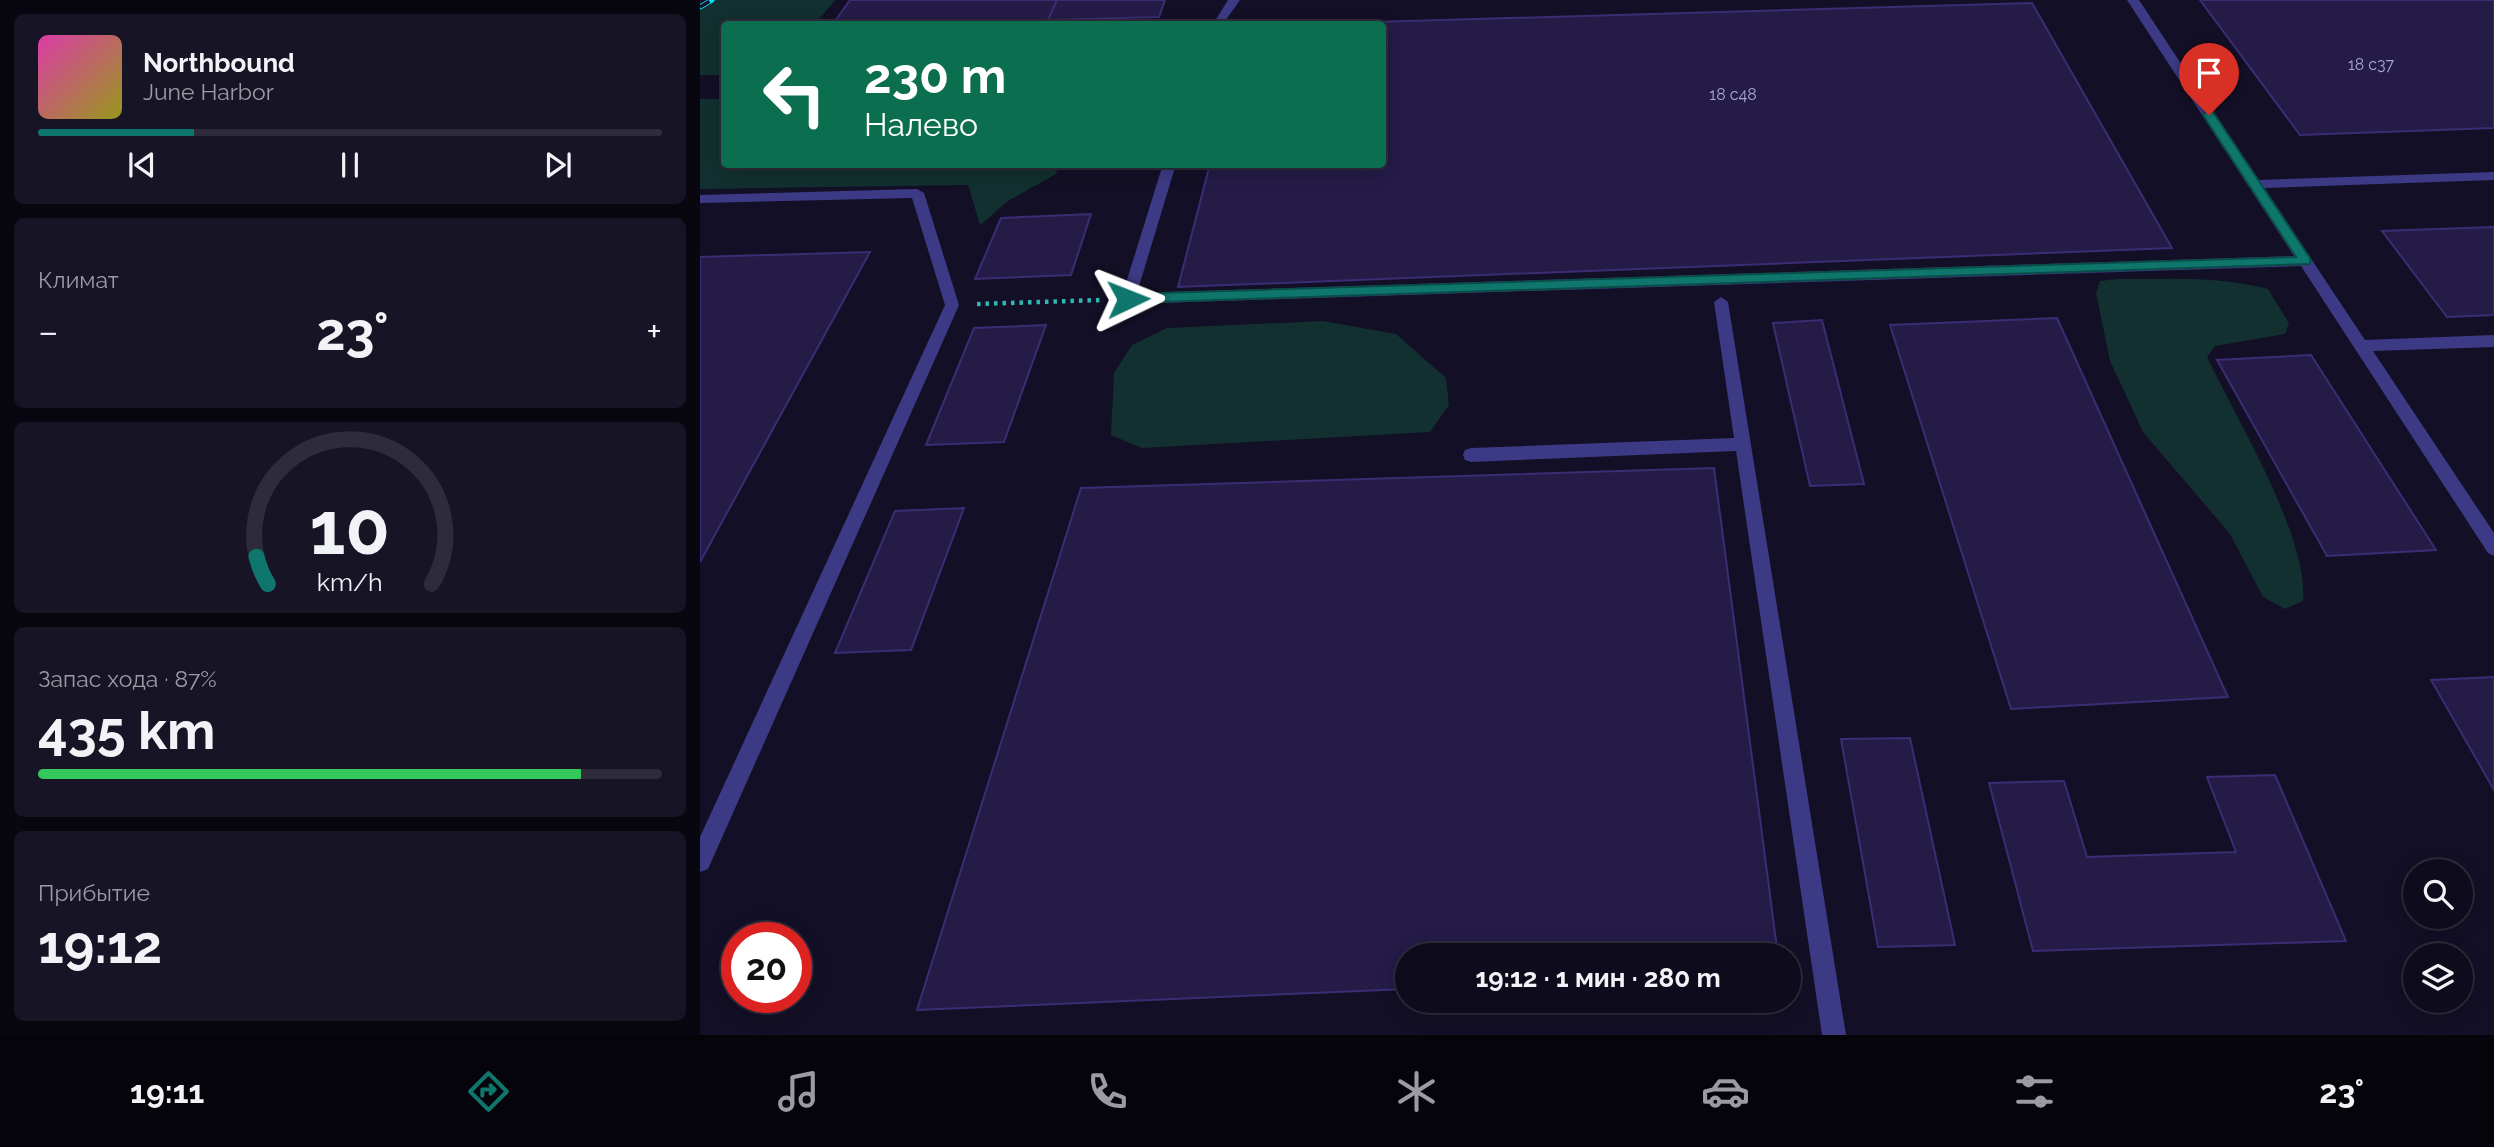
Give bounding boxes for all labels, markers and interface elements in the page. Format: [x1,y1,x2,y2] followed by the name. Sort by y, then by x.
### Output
[2179,43,2239,115] pin
[864,47,1006,104] text: 230 m
[143,48,295,78] text: Northbound
[749,49,840,140] icon: left
[2190,54,2228,92] icon: arrive
[2348,55,2395,74] house number: 18 с37
[143,78,274,105] text: June Harbor
[1709,85,1757,104] house number: 18 с48
[864,106,978,143] text: Налево
[123,146,161,184] icon: previous
[331,146,369,184] icon: pause
[539,146,577,184] icon: next
[1091,262,1165,336] position arrow
[38,266,119,293] text: Климат
[316,301,389,362] text: 23°
[38,309,58,354] text: −
[646,309,662,354] text: +
[310,486,390,571] text: 10
[317,566,383,596] text: km/h
[38,665,217,692] text: Запас хода · 87%
[38,700,215,761] text: 435 km
[2403,859,2473,1013] map controls
[2403,859,2473,929] button: search
[38,879,150,906] text: Прибытие
[38,914,162,975] text: 19:12
[721,922,812,1013] speed limit sign: 20
[2403,943,2473,1013] button: layers
[1475,963,1721,993] text: 19:12 · 1 мин · 280 m
[464,1067,513,1116] icon: directions
[774,1067,823,1116] icon: music
[1083,1067,1132,1116] icon: phone
[1392,1067,1441,1116] icon: climate
[1701,1067,1750,1116] icon: car
[2010,1067,2059,1116] icon: filters
[130,1073,204,1110] text: 19:11
[2319,1073,2364,1110] text: 23°

